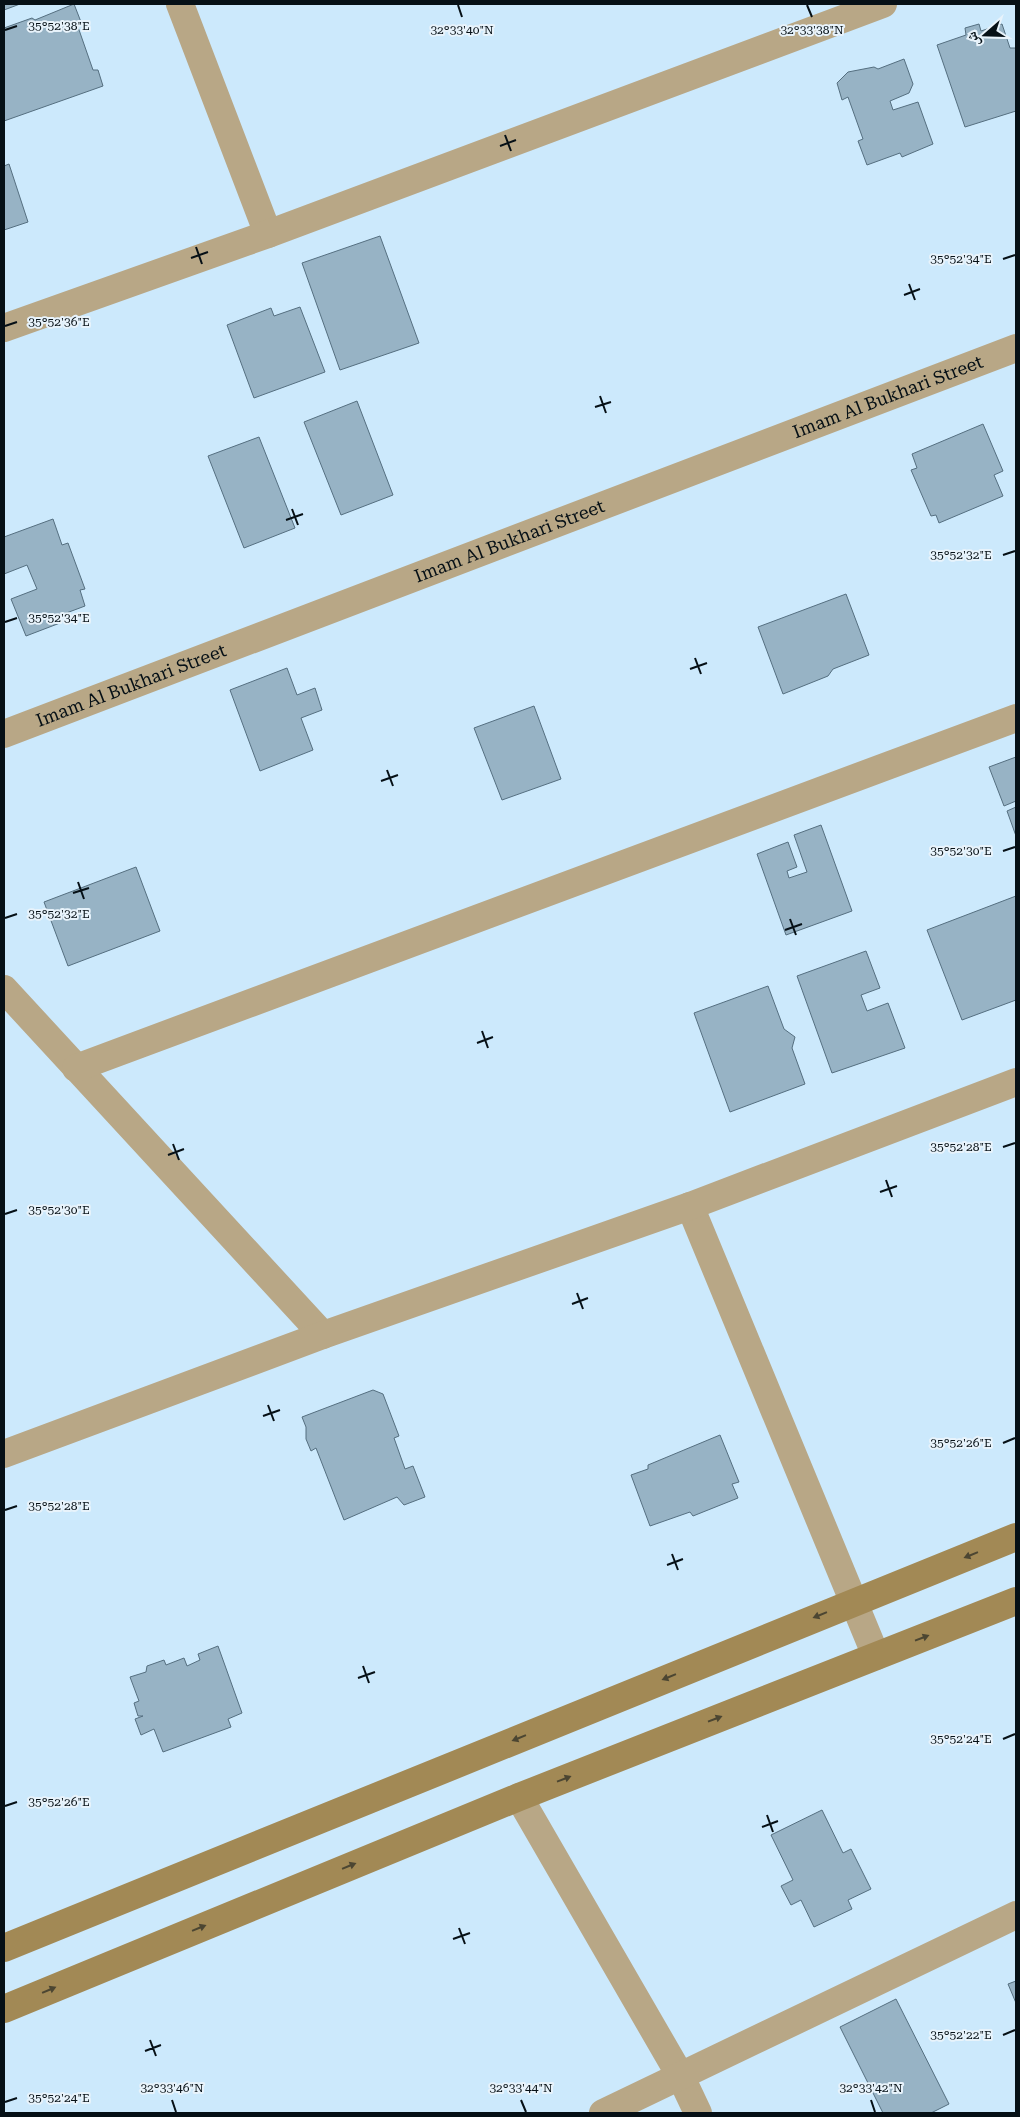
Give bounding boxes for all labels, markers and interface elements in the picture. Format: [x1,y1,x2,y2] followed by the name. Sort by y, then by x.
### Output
[960,10,1010,60] north arrow
[28,19,90,33] text: 35°52'38"E
[430,23,494,37] text: 32°33'40"N
[780,23,844,37] text: 32°33'38"N
[963,29,984,49] text: ش
[930,252,992,266] text: 35°52'34"E
[28,315,90,329] text: 35°52'36"E
[790,351,986,442] street label: Imam Al Bukhari Street
[411,495,608,586] street label: Imam Al Bukhari Street
[930,548,992,562] text: 35°52'32"E
[28,611,90,625] text: 35°52'34"E
[33,639,229,731] street label: Imam Al Bukhari Street
[930,844,992,858] text: 35°52'30"E
[28,907,90,921] text: 35°52'32"E
[930,1140,992,1154] text: 35°52'28"E
[28,1203,90,1217] text: 35°52'30"E
[930,1436,992,1450] text: 35°52'26"E
[28,1499,90,1513] text: 35°52'28"E
[963,1551,978,1559] one-way arrow
[813,1612,827,1620] one-way arrow
[914,1634,929,1641] one-way arrow
[662,1673,677,1681] one-way arrow
[708,1715,723,1723] one-way arrow
[930,1732,992,1746] text: 35°52'24"E
[511,1734,526,1742] one-way arrow
[557,1774,571,1782] one-way arrow
[28,1795,90,1809] text: 35°52'26"E
[342,1862,356,1870] one-way arrow
[192,1924,206,1932] one-way arrow
[42,1986,56,1994] one-way arrow
[930,2028,992,2042] text: 35°52'22"E
[140,2081,204,2095] text: 32°33'46"N
[489,2081,553,2095] text: 32°33'44"N
[839,2081,903,2095] text: 32°33'42"N
[28,2091,90,2105] text: 35°52'24"E

